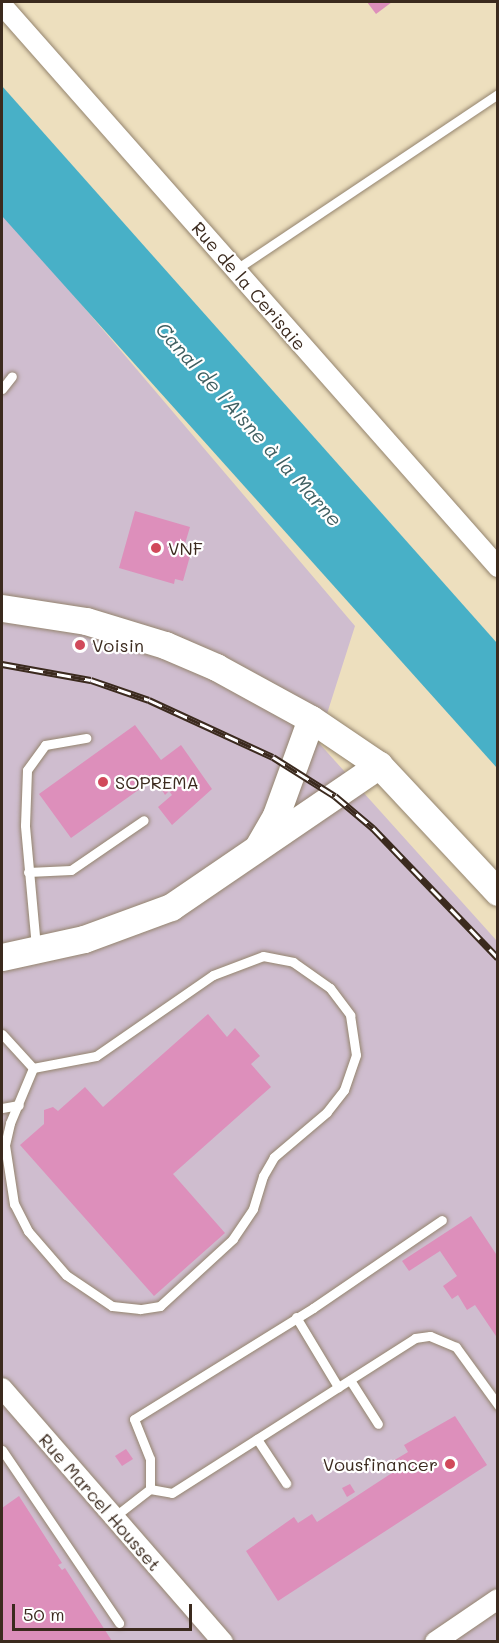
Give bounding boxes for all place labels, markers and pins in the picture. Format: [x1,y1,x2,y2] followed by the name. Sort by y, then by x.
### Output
[168,537,203,559] place label: VNF
[149,541,163,555] marker: VNF
[92,634,144,656] place label: Voisin
[73,638,87,652] marker: Voisin
[115,771,199,793] place label: SOPREMA
[96,775,110,789] marker: SOPREMA
[323,1453,438,1475] place label: Vousfinancer
[443,1457,457,1471] marker: Vousfinancer

